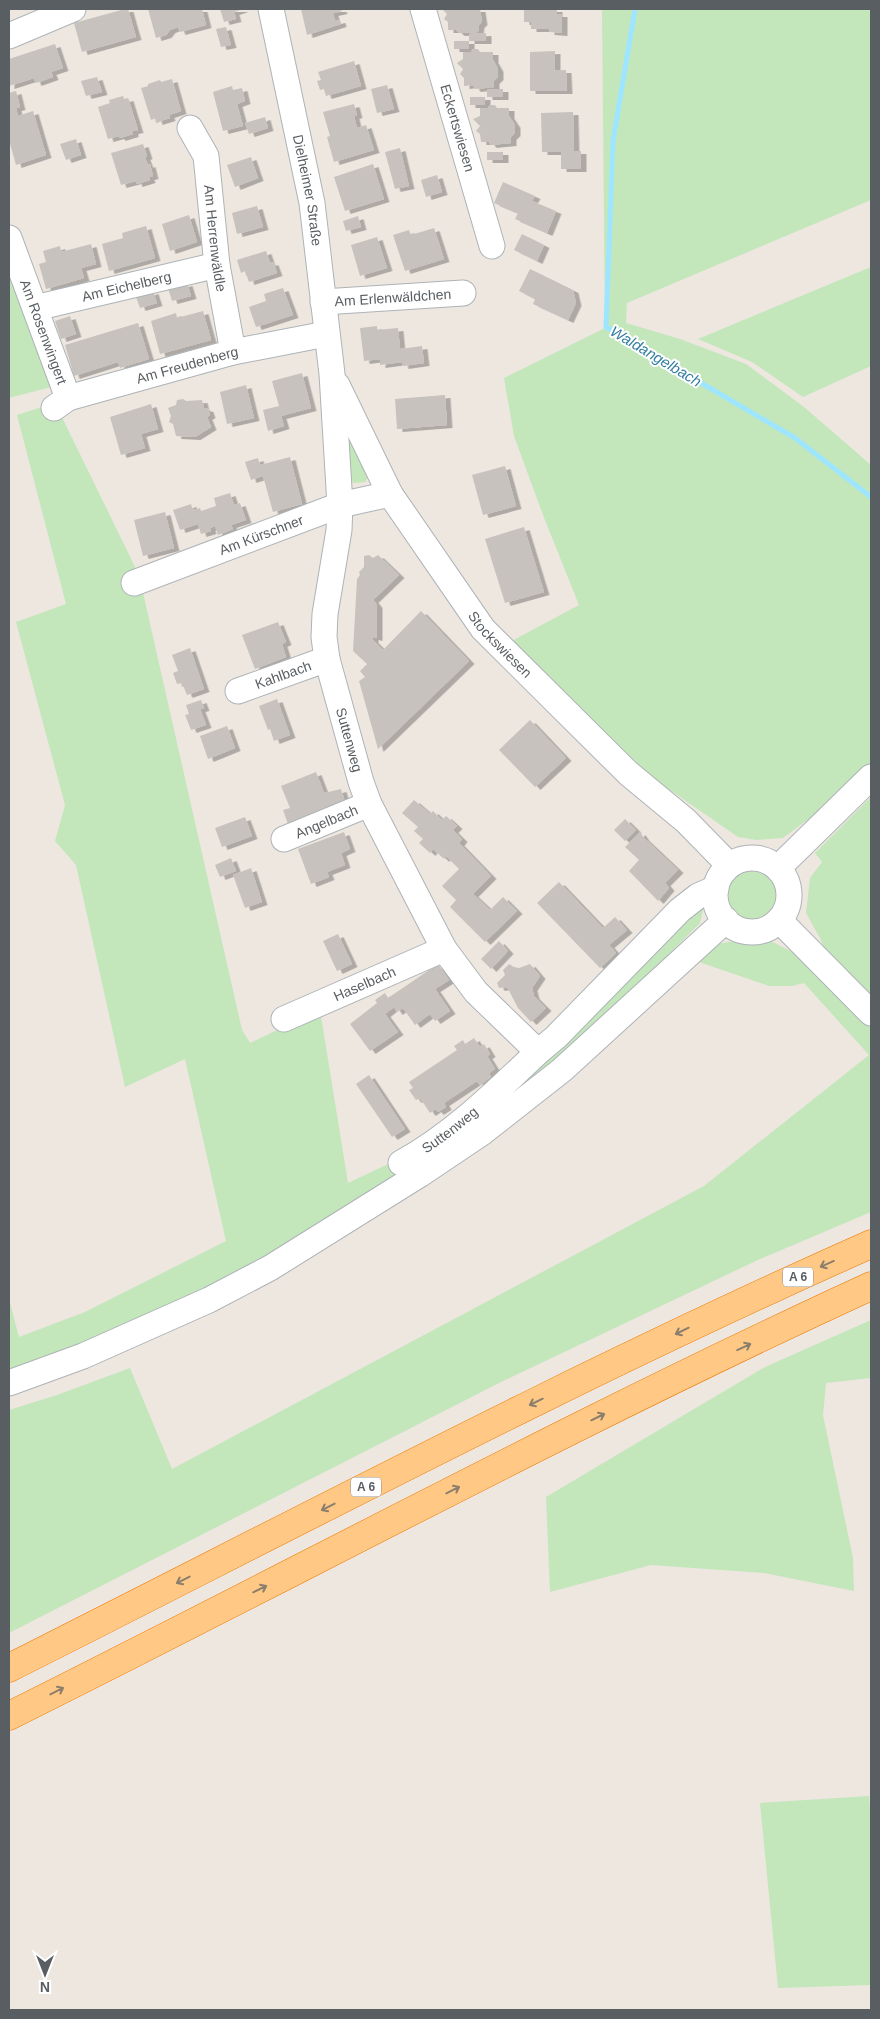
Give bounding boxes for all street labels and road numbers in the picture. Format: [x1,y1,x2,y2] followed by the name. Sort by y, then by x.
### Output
[437,82,478,174] street label: Eckertswiesen
[290,133,325,247] street label: Dielheimer Straße
[201,184,230,293] street label: Am Herrenwäldle
[80,268,173,305] street label: Am Eichelberg
[17,277,70,387] street label: Am Rosenwingert
[334,286,452,309] street label: Am Erlenwäldchen
[134,343,240,387] street label: Am Freudenberg
[217,512,306,558] street label: Am Kürschner
[465,608,535,681] street label: Stockswiesen
[253,657,313,692] street label: Kahlbach
[333,706,366,774] street label: Suttenweg
[293,801,360,841] street label: Angelbach
[331,963,398,1004] street label: Haselbach
[419,1103,481,1156] street label: Suttenweg
[783,1268,813,1286] road number: A 6
[351,1478,381,1496] road number: A 6

